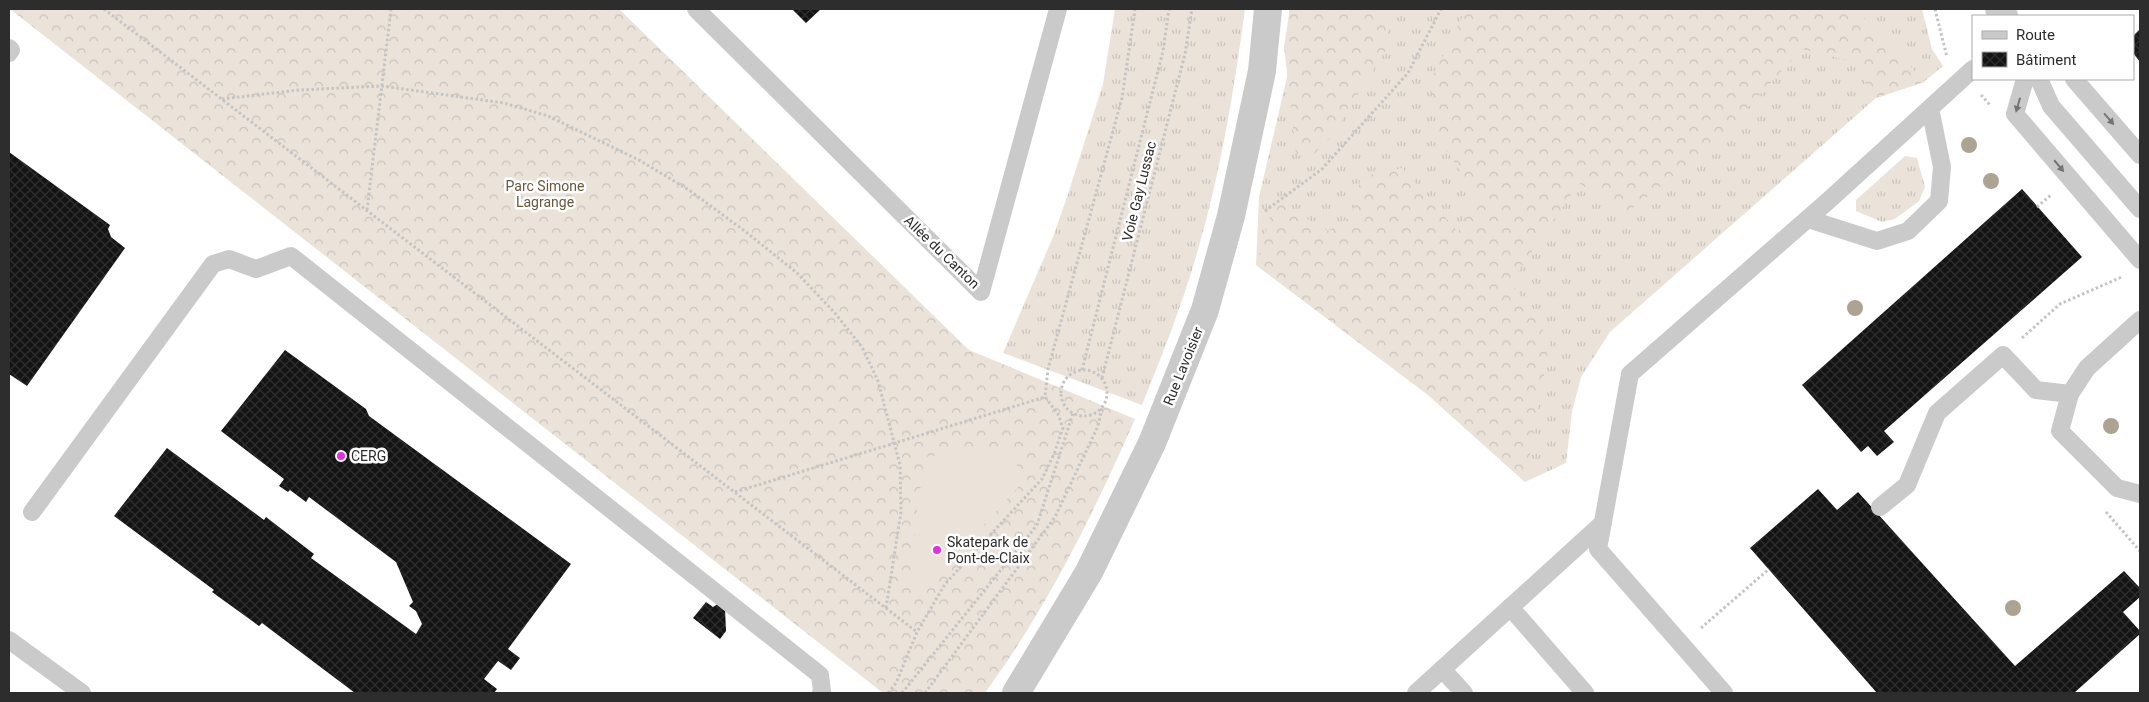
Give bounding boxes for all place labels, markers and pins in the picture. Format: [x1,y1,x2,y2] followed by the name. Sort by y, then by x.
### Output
[351,448,386,464] place label: CERG
[335,450,347,462] marker: CERG
[947,534,1030,566] place label: Skatepark de Pont-de-Claix
[931,544,943,556] marker: Skatepark de Pont-de-Claix

